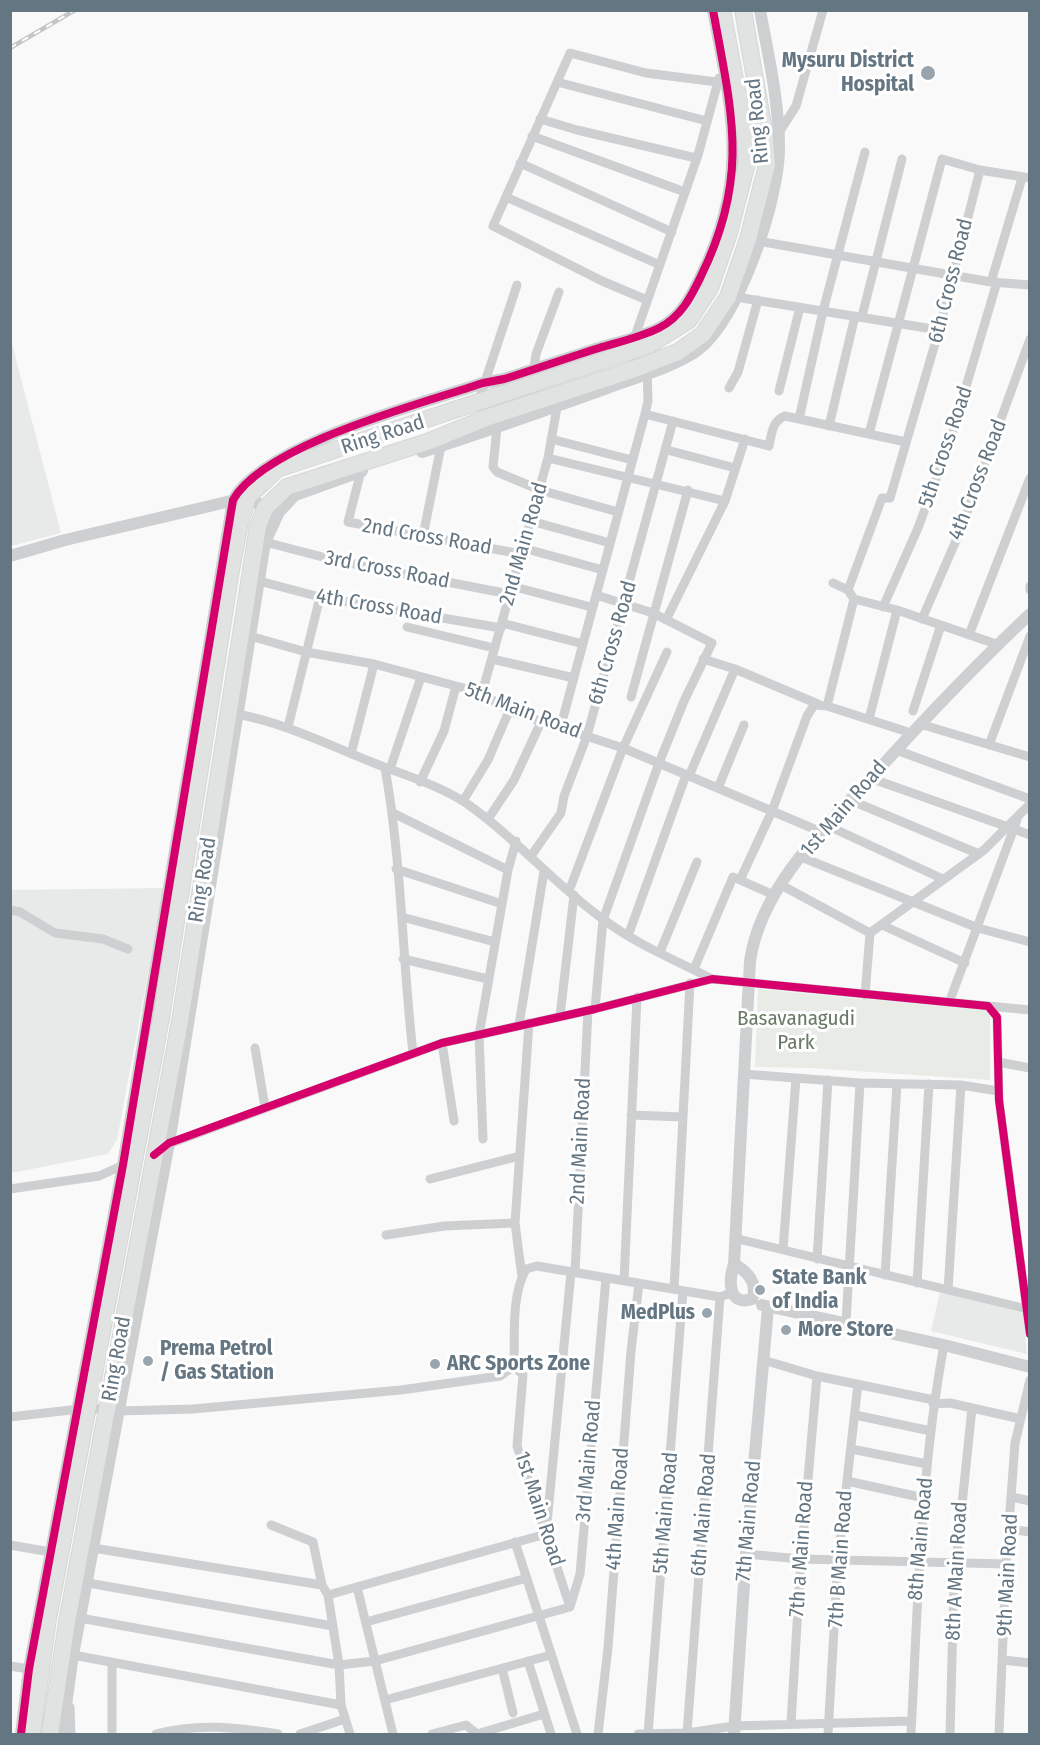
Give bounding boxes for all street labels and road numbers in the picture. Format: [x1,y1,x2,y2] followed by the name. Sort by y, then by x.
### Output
[741,77,775,165] street label: Ring Road
[923,216,979,346] street label: 6th Cross Road
[913,383,979,511] street label: 5th Cross Road
[338,410,428,460] street label: Ring Road
[943,416,1013,544] street label: 4th Cross Road
[494,480,554,608] street label: 2nd Main Road
[360,513,494,561] street label: 2nd Cross Road
[322,546,452,594] street label: 3rd Cross Road
[583,578,643,708] street label: 6th Cross Road
[314,584,444,630] street label: 4th Cross Road
[461,677,585,745] street label: 5th Main Road
[795,756,893,862] street label: 1st Main Road
[184,835,222,925] street label: Ring Road
[565,1077,597,1205] street label: 2nd Main Road
[97,1314,137,1404] street label: Ring Road
[571,1399,607,1523] street label: 3rd Main Road
[601,1447,635,1571] street label: 4th Main Road
[509,1449,569,1569] street label: 1st Main Road
[648,1451,684,1575] street label: 5th Main Road
[686,1452,722,1578] street label: 6th Main Road
[731,1459,767,1583] street label: 7th Main Road
[903,1476,939,1602] street label: 8th Main Road
[785,1480,819,1618] street label: 7th a Main Road
[824,1489,858,1629] street label: 7th B Main Road
[941,1501,973,1641] street label: 8th A Main Road
[992,1513,1024,1637] street label: 9th Main Road

